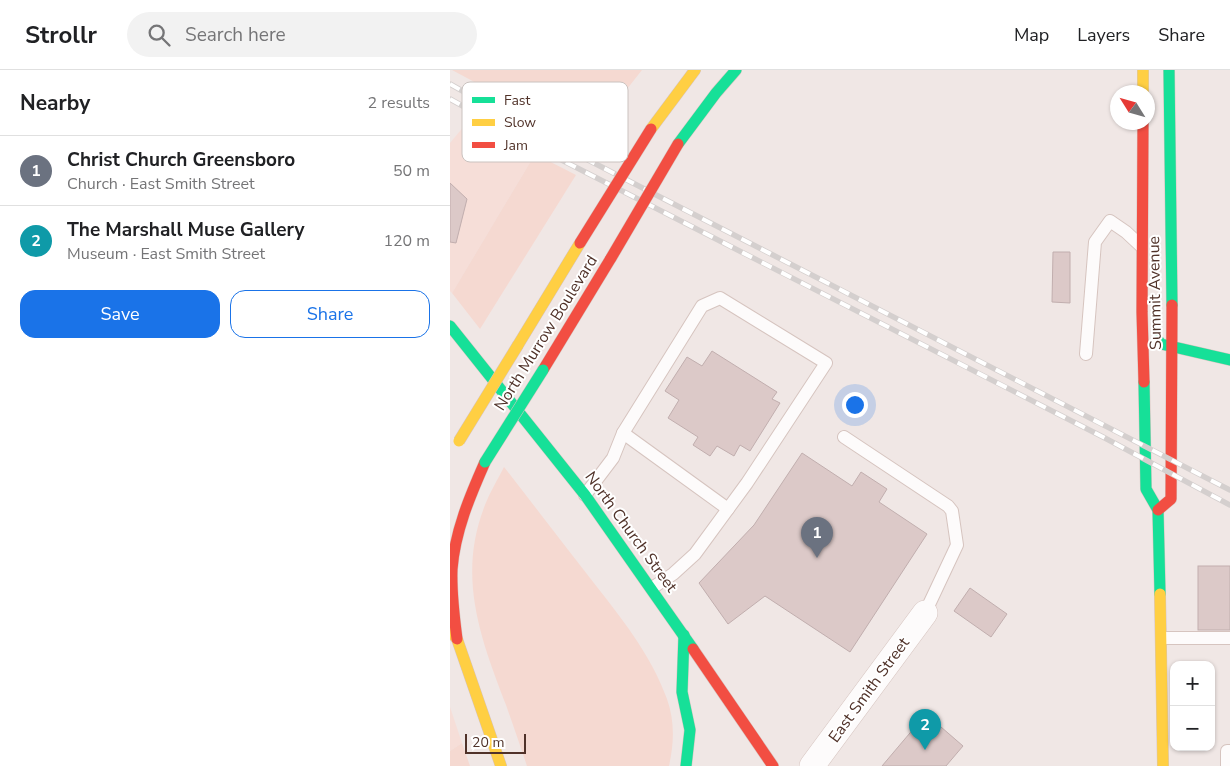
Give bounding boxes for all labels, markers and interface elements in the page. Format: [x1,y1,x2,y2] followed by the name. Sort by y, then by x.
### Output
[127,12,477,57] search box
[25,19,97,51] text: Strollr
[145,21,173,49] icon: search
[185,22,286,48] text: Search here
[1014,23,1049,47] text: Map
[1077,23,1130,47] text: Layers
[1158,23,1205,47] text: Share
[462,82,628,162] legend
[1110,85,1155,130] north arrow
[20,89,90,117] text: Nearby
[504,91,530,110] text: Fast
[368,92,430,114] text: 2 results
[504,113,536,132] text: Slow
[503,136,528,155] text: Jam
[67,147,295,173] text: Christ Church Greensboro
[31,160,41,182] text: 1
[393,160,430,182] text: 50 m
[67,173,255,195] text: Church · East Smith Street
[67,217,305,243] text: The Marshall Muse Gallery
[31,230,41,252] text: 2
[383,230,430,252] text: 120 m
[1143,236,1167,350] street label: Summit Avenue
[67,243,265,265] text: Museum · East Smith Street
[489,251,603,415] street label: North Murrow Boulevard
[20,290,220,338] button: Save
[230,290,430,338] button: Share
[842,392,868,418] your location
[580,467,683,597] street label: North Church Street
[801,517,833,558] pin: 1
[823,633,915,747] street label: East Smith Street
[1170,661,1215,751] map controls
[1170,661,1215,706] button: +
[1170,706,1215,751] button: −
[909,709,941,750] pin: 2
[465,731,526,754] scale bar
[472,733,504,752] text: 20 m

